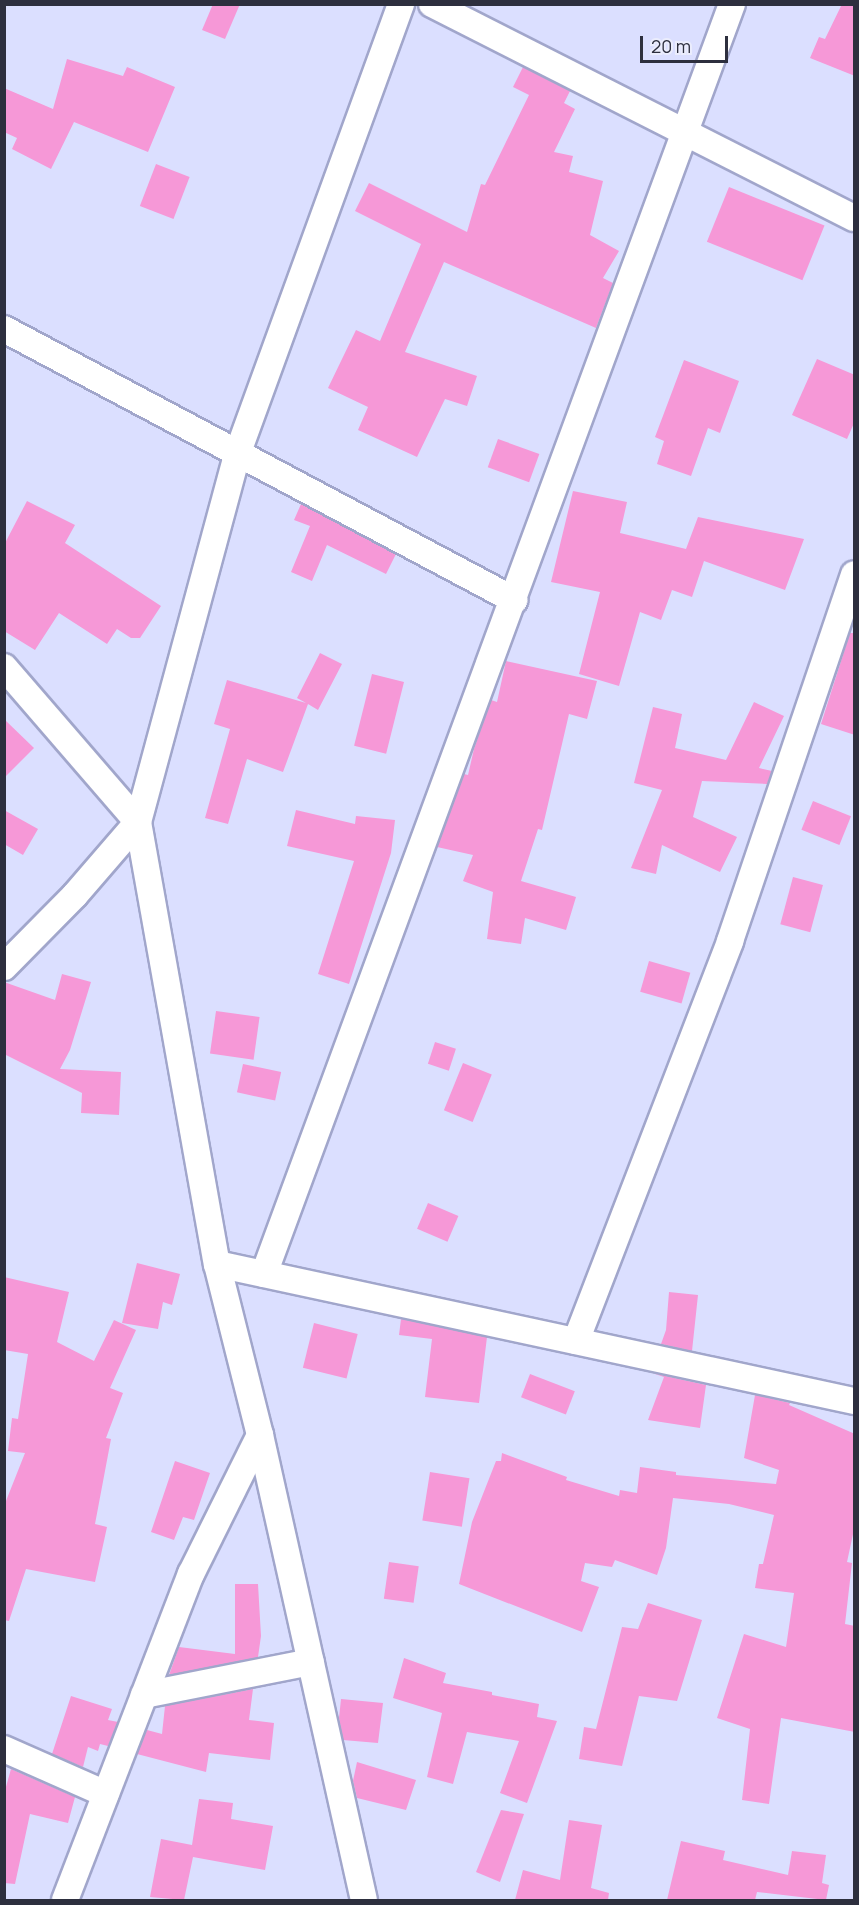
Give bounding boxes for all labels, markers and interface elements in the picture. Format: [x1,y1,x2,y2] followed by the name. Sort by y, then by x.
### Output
[643,24,732,62] scale bar
[651,34,691,58] text: 20 m

